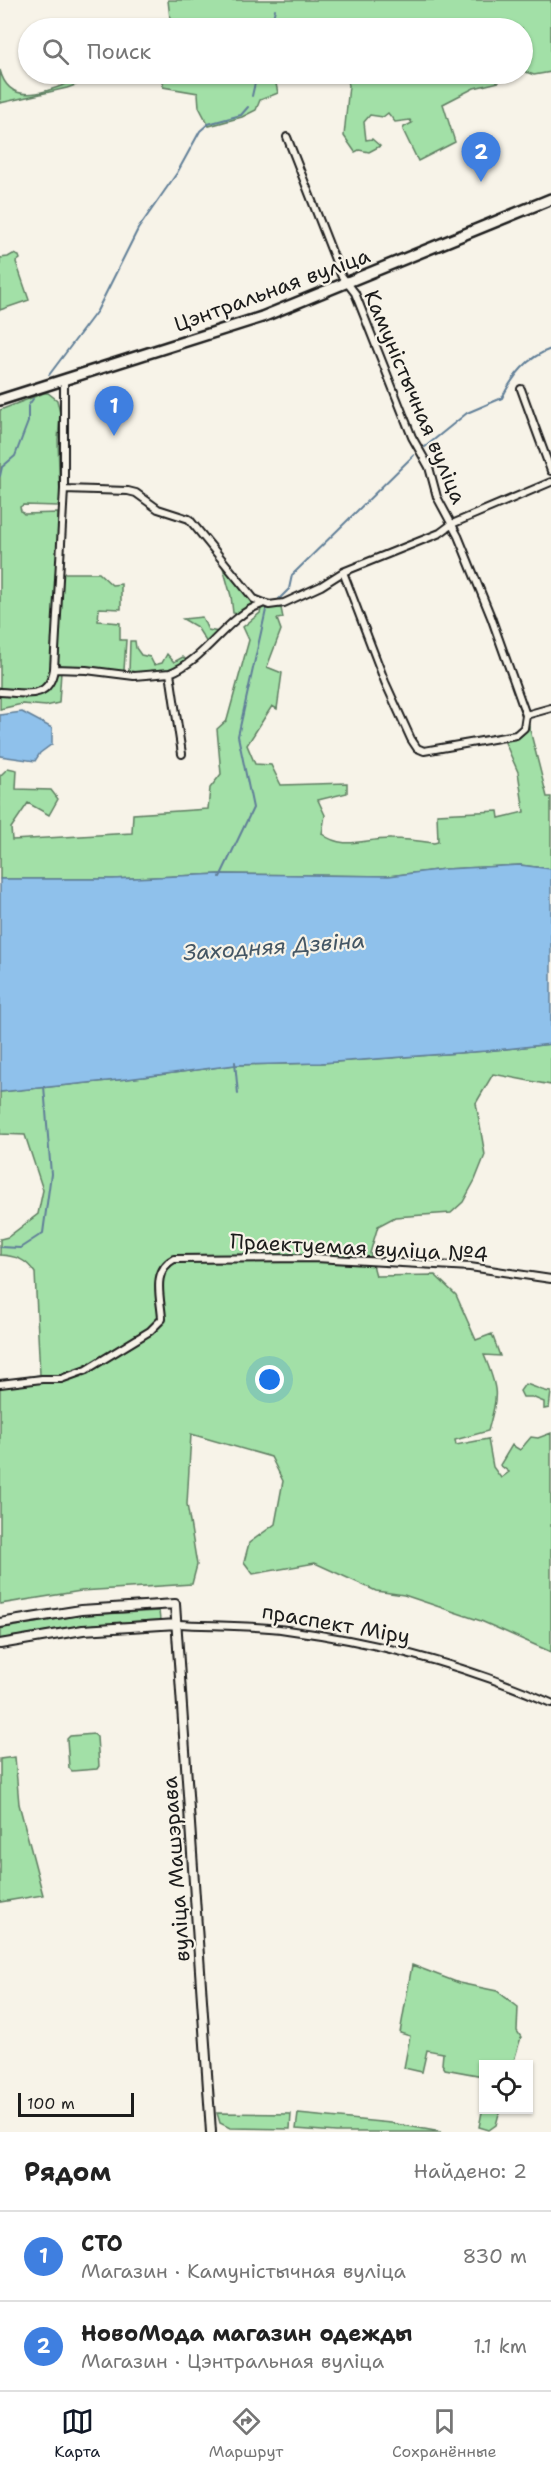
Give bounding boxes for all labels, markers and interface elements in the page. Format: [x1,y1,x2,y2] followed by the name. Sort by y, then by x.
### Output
[18,18,533,84] search box
[39,35,72,68] icon: search
[87,37,151,66] text: Поиск
[462,132,500,182] pin: 2
[170,241,374,339] street label: Цэнтральная вуліца
[357,286,473,508] street label: Камуністычная вуліца
[94,386,134,436] pin: 1
[182,926,366,967] water label: Заходняя Дзвіна
[229,1227,489,1269] street label: Праектуемая вуліца №4
[255,1365,284,1394] your location
[260,1597,412,1651] street label: праспект Міру
[156,1775,196,1963] street label: вуліца Машэрава
[479,2060,533,2114] map controls
[479,2060,533,2114] button: locate
[18,2090,134,2118] scale bar
[27,2093,75,2114] text: 100 m
[24,2154,111,2189] text: Рядом
[414,2158,527,2184] text: Найдено: 2
[81,2229,123,2258] text: СТО
[39,2243,48,2269] text: 1
[462,2243,527,2269] text: 830 m
[81,2258,406,2284] text: Магазин · Камуністычная вуліца
[81,2319,413,2348] text: НовоМода магазин одежды
[37,2333,51,2359] text: 2
[473,2333,527,2359] text: 1.1 km
[81,2348,384,2374] text: Магазин · Цэнтральная вуліца
[54,2405,100,2462] tab: Карта
[209,2405,283,2462] tab: Маршрут
[392,2405,497,2462] tab: Сохранённые

